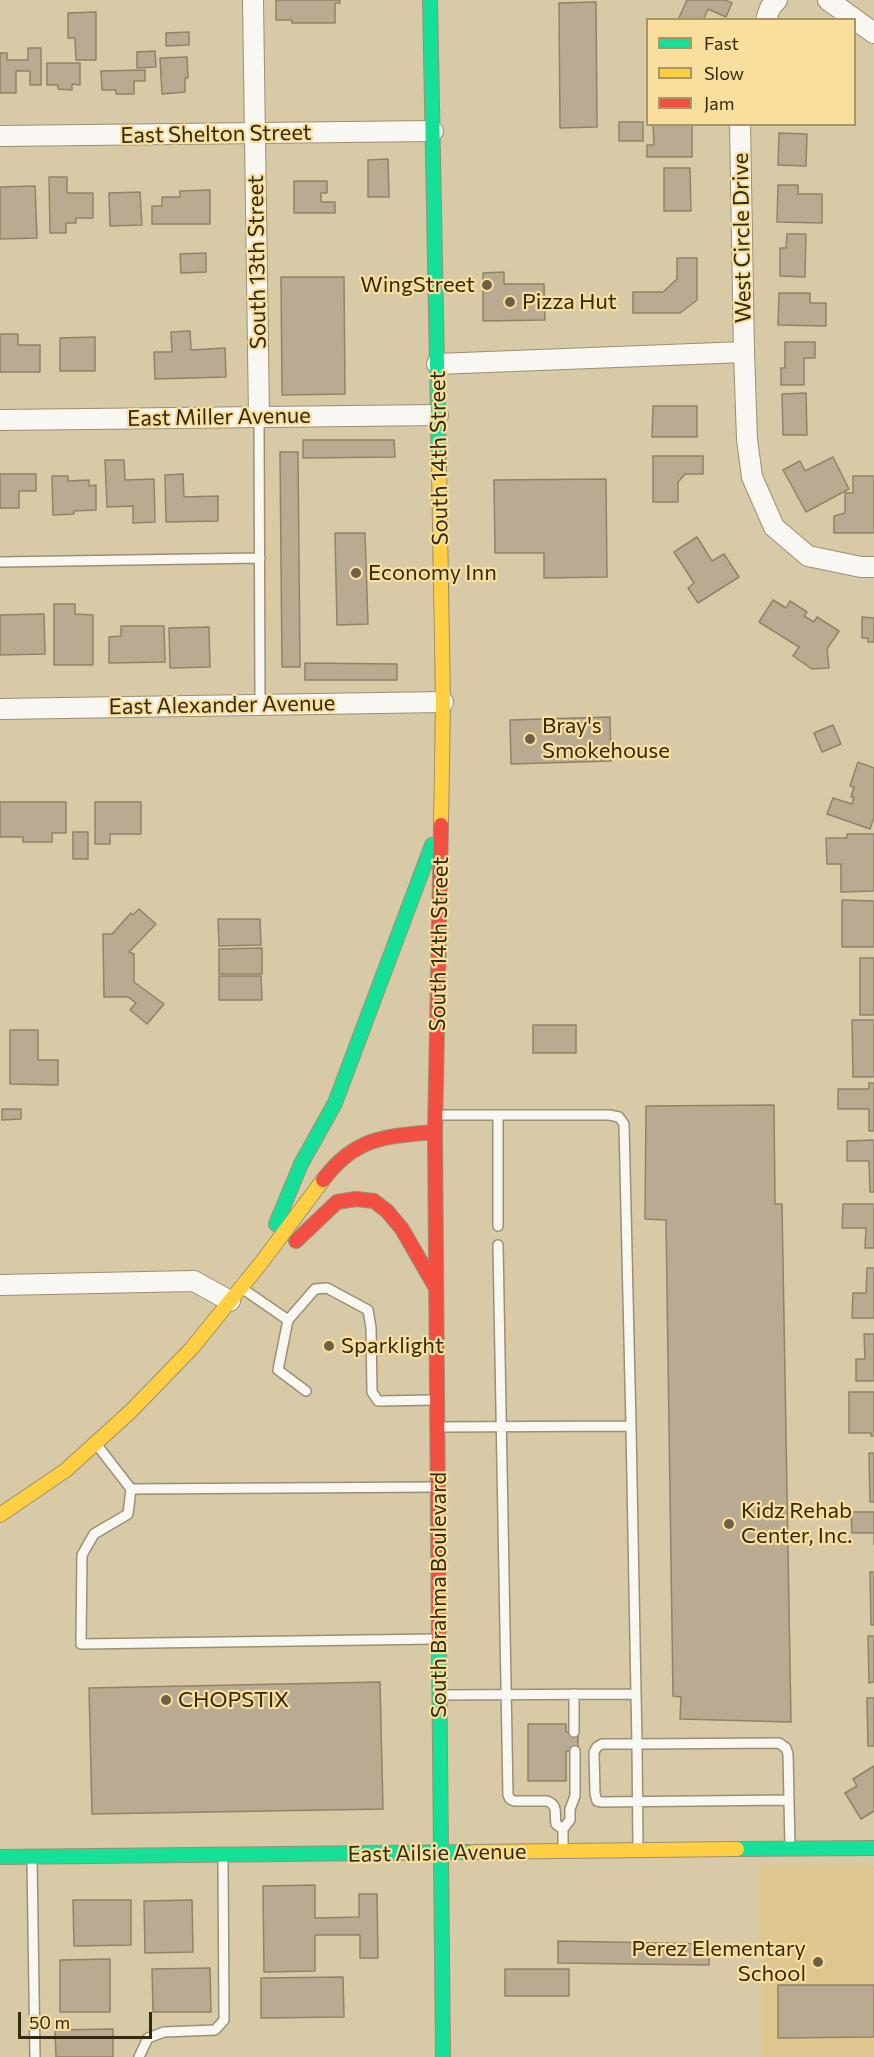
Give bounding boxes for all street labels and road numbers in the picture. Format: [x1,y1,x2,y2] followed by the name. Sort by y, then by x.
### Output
[120,119,312,149] street label: East Shelton Street
[727,153,757,323] street label: West Circle Drive
[242,175,272,349] street label: South 13th Street
[424,370,454,546] street label: South 14th Street
[127,402,311,432] street label: East Miller Avenue
[108,690,336,720] street label: East Alexander Avenue
[424,856,454,1032] street label: South 14th Street
[426,1472,452,1718] street label: South Brahma Boulevard
[347,1838,527,1868] street label: East Ailsie Avenue

